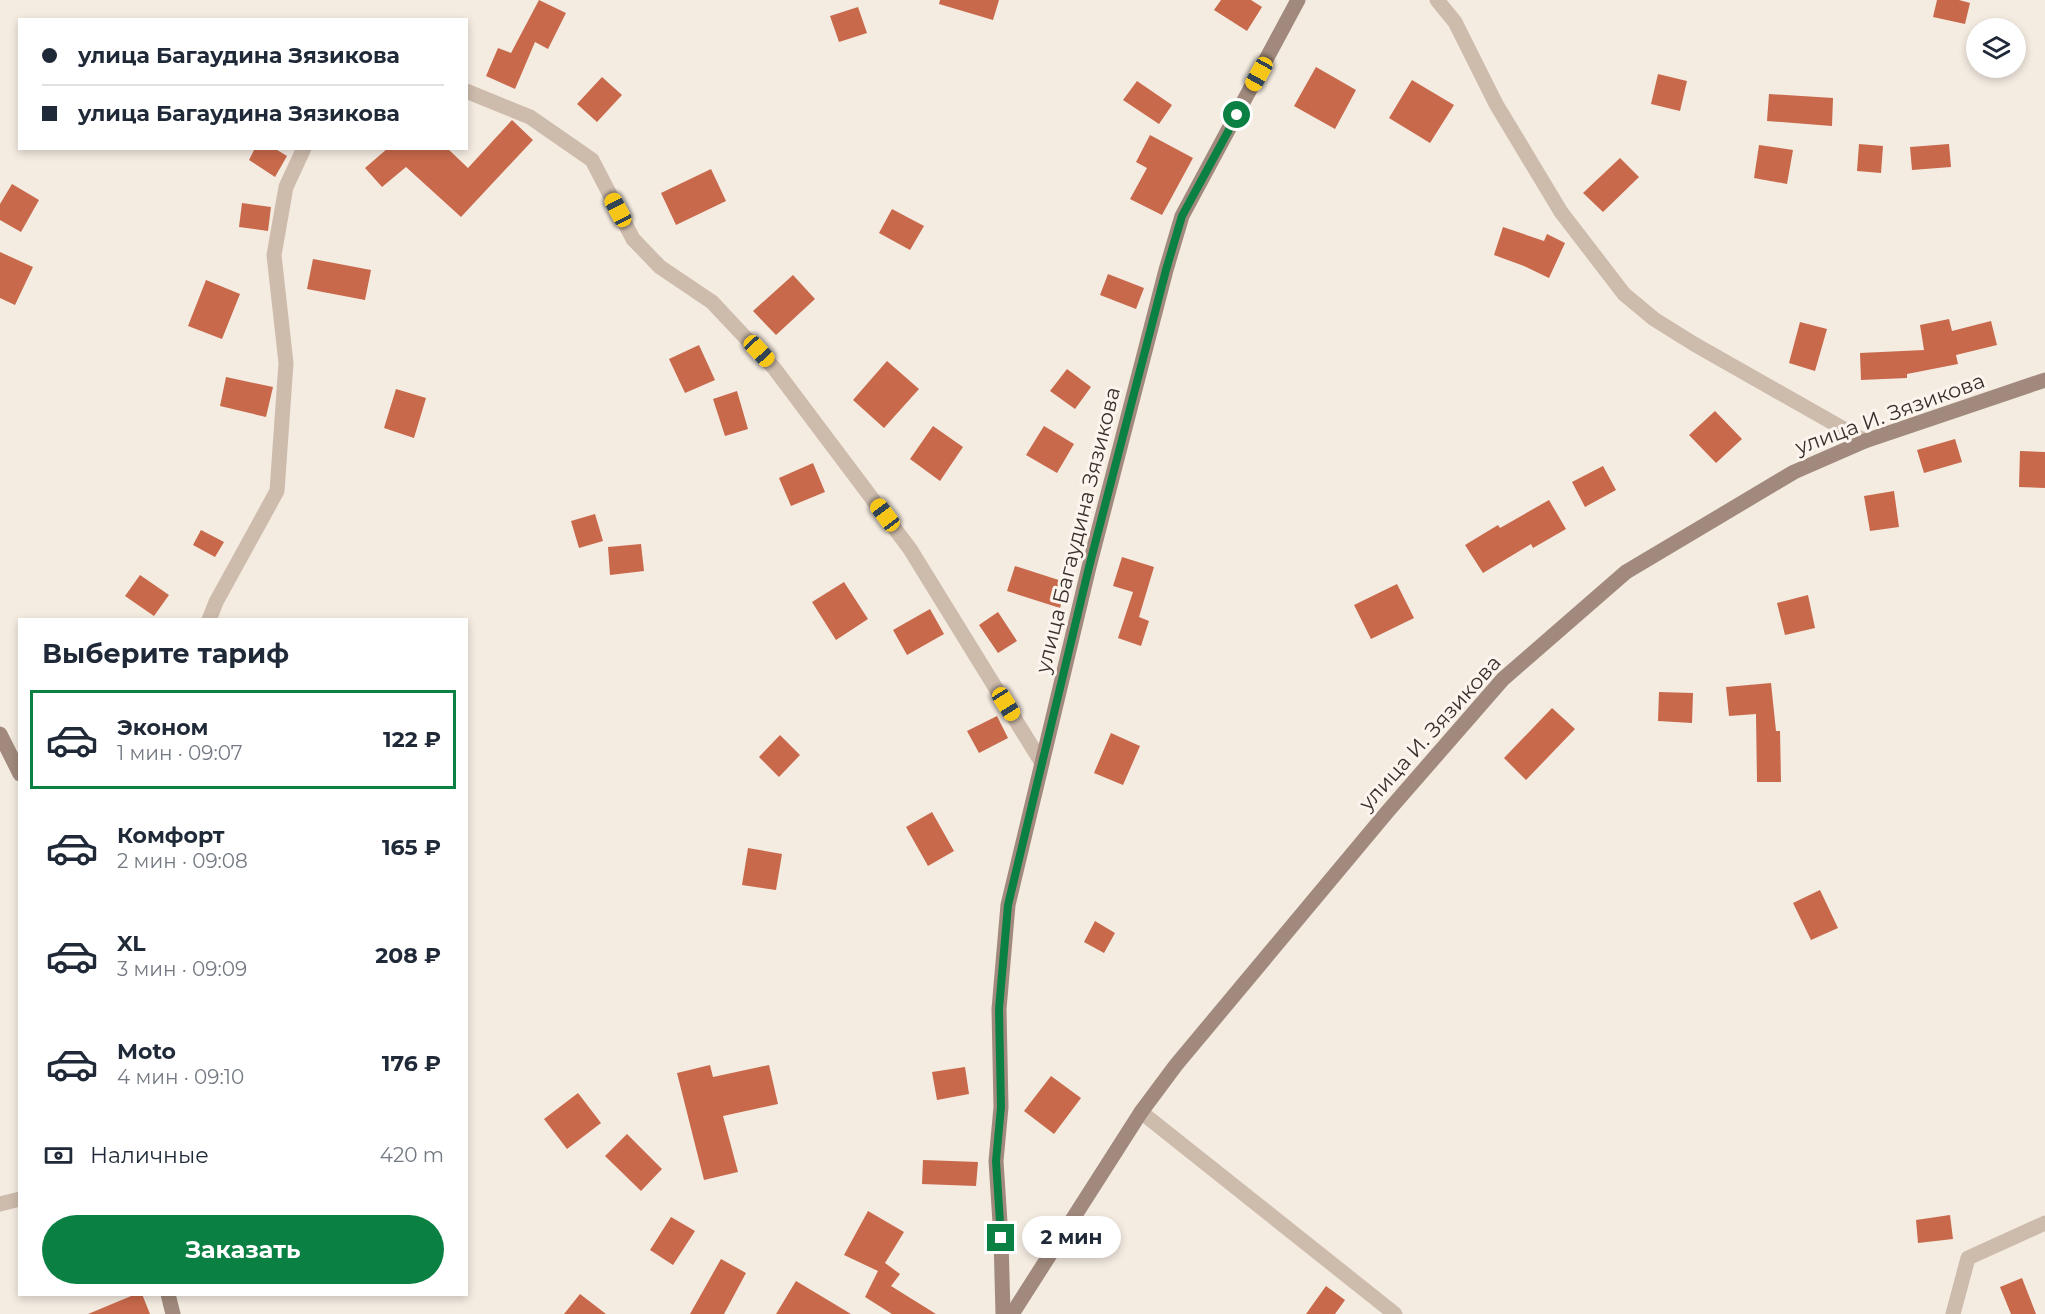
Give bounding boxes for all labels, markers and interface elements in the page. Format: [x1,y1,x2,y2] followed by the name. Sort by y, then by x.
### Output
[1966,18,2026,78] map controls
[1966,18,2026,78] button: layers
[78,42,400,69] text: улица Багаудина Зязикова
[1242,54,1276,94] car
[78,100,400,127] text: улица Багаудина Зязикова
[1223,101,1250,128] route start
[602,190,634,230] car
[740,332,778,370] car
[1791,368,1988,460] street label: улица И. Зязикова
[1030,384,1125,676] street label: улица Багаудина Зязикова
[867,495,903,535] car
[42,637,289,670] text: Выберите тариф
[1353,650,1506,816] street label: улица И. Зязикова
[989,684,1023,724] car
[45,713,99,767] icon: car
[117,714,208,741] text: Эконом
[383,726,441,753] text: 122 ₽
[117,741,243,765] text: 1 мин · 09:07
[45,821,99,875] icon: car
[117,822,225,849] text: Комфорт
[382,834,441,861] text: 165 ₽
[117,849,248,873] text: 2 мин · 09:08
[45,929,99,983] icon: car
[117,930,146,957] text: XL
[375,942,441,969] text: 208 ₽
[117,957,247,981] text: 3 мин · 09:09
[45,1037,99,1091] icon: car
[117,1038,176,1065] text: Moto
[382,1050,441,1077] text: 176 ₽
[117,1065,244,1089] text: 4 мин · 09:10
[42,1139,75,1172] icon: cash
[90,1142,209,1169] text: Наличные
[380,1143,444,1167] text: 420 m
[42,1215,444,1284] button: Заказать
[1022,1217,1121,1259] callout: 2 мин
[987,1224,1014,1251] route end
[1041,1225,1102,1249] text: 2 мин

